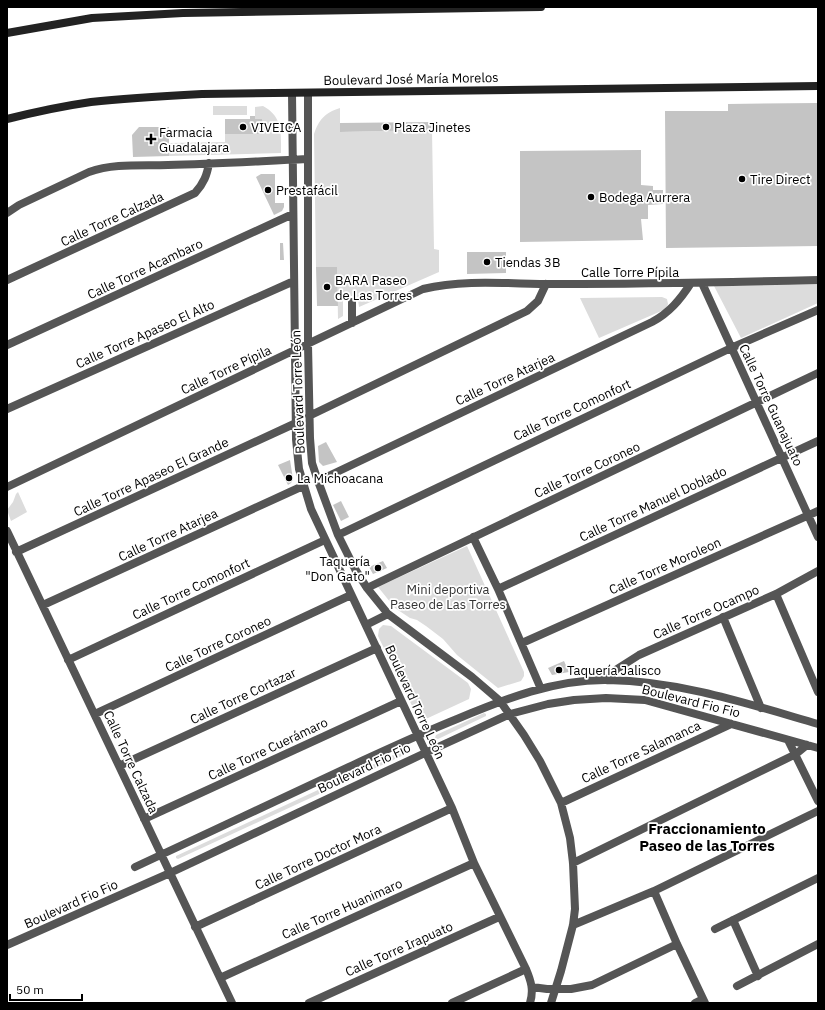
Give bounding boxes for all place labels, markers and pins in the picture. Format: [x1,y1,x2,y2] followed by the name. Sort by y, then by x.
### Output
[251,119,302,136] place label: VIVEICA
[394,119,471,136] place label: Plaza Jinetes
[238,122,248,132] marker: VIVEICA
[381,122,391,132] marker: Plaza Jinetes
[159,124,229,156] place label: Farmacia Guadalajara
[146,134,156,144] marker: Farmacia Guadalajara
[750,171,811,188] place label: Tire Direct
[737,174,747,184] marker: Tire Direct
[276,182,338,199] place label: Prestafácil
[263,185,273,195] marker: Prestafácil
[599,189,690,206] place label: Bodega Aurrera
[586,192,596,202] marker: Bodega Aurrera
[495,254,560,271] place label: Tiendas 3B
[482,257,492,267] marker: Tiendas 3B
[335,272,412,304] place label: BARA Paseo de Las Torres
[322,282,332,292] marker: BARA Paseo de Las Torres
[297,470,383,487] place label: La Michoacana
[284,473,294,483] marker: La Michoacana
[305,553,370,585] place label: Taquería "Don Gato"
[373,563,383,573] marker: Taquería "Don Gato"
[567,662,661,679] place label: Taquería Jalisco
[554,665,564,675] marker: Taquería Jalisco

